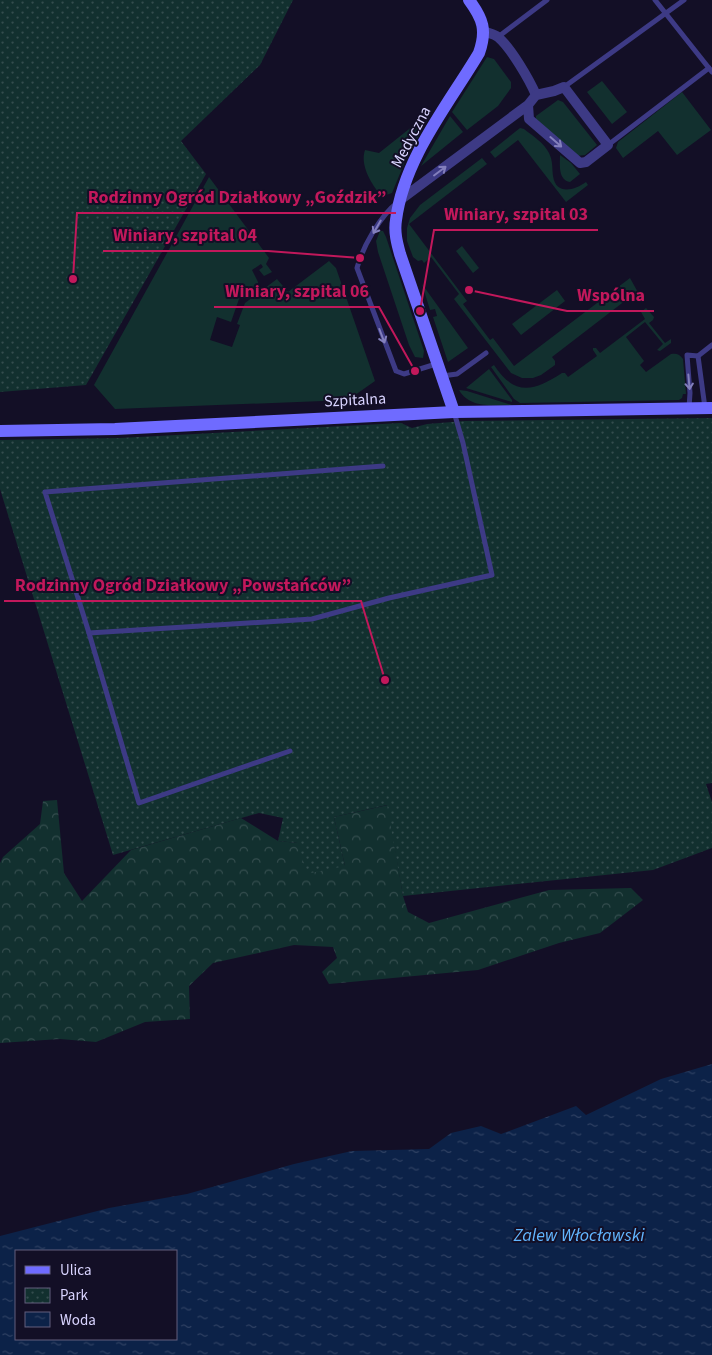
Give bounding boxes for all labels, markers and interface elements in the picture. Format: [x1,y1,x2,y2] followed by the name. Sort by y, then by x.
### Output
[386,102,436,172] street label: Medyczna
[549,136,562,148] one-way arrow
[433,166,446,177] one-way arrow
[77,180,396,213] callout: Rodzinny Ogród Działkowy „Goździk”
[88,185,386,210] text: Rodzinny Ogród Działkowy „Goździk”
[434,197,598,230] callout: Winiary, szpital 03
[444,202,588,227] text: Winiary, szpital 03
[103,218,268,251] callout: Winiary, szpital 04
[372,219,382,233] one-way arrow
[113,223,258,248] text: Winiary, szpital 04
[214,274,379,307] callout: Winiary, szpital 06
[567,278,654,311] callout: Wspólna
[225,279,369,304] text: Winiary, szpital 06
[577,283,645,308] text: Wspólna
[378,328,387,343] one-way arrow
[684,373,694,389] one-way arrow
[323,387,387,413] street label: Szpitalna
[4,568,361,601] callout: Rodzinny Ogród Działkowy „Powstańców”
[15,573,351,598] text: Rodzinny Ogród Działkowy „Powstańców”
[512,1223,645,1248] water label: Zalew Włocławski
[15,1250,178,1340] legend
[60,1260,91,1281] text: Ulica
[60,1285,89,1306] text: Park
[60,1310,96,1331] text: Woda

